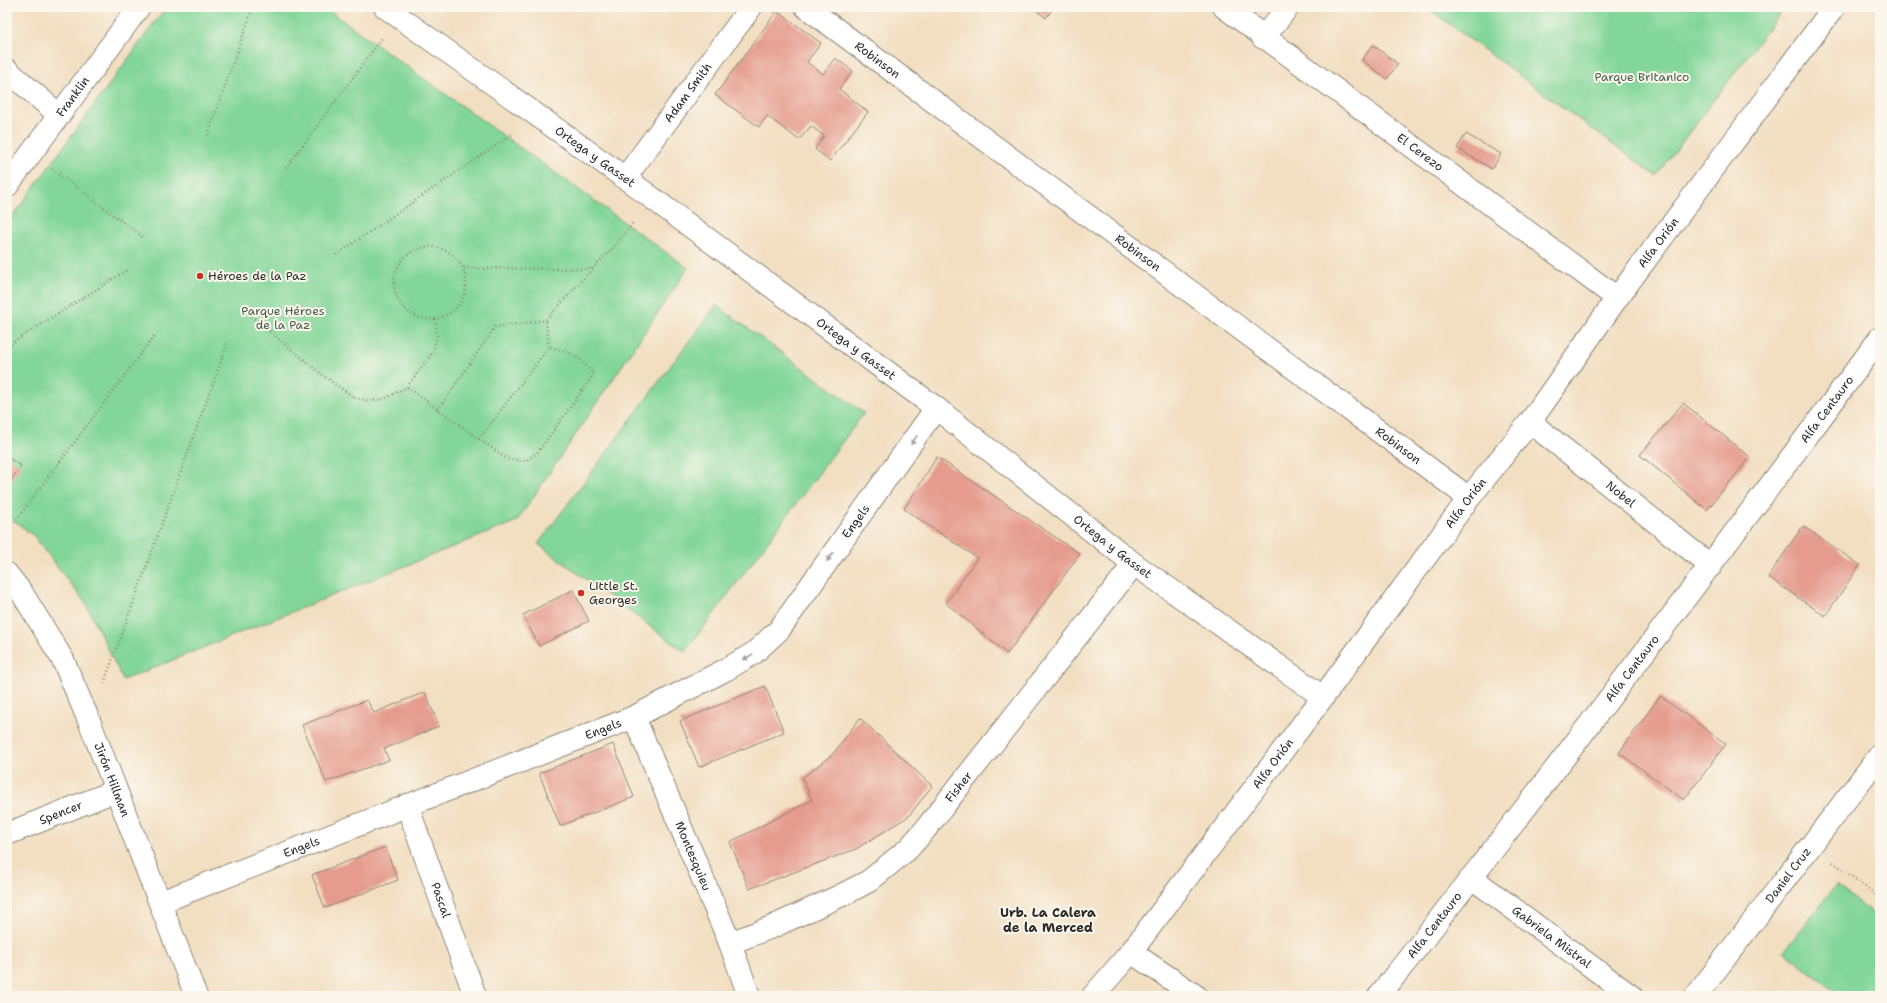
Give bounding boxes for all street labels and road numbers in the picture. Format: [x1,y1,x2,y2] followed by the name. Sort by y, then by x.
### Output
[851,38,904,82] street label: Robinson
[660,59,715,126] street label: Adam Smith
[53,73,93,120] street label: Franklin
[552,123,639,191] street label: Ortega y Gasset
[1393,130,1447,175] street label: El Cerezo
[1634,214,1682,271] street label: Alfa Orión
[1112,231,1164,275] street label: Robinson
[813,314,899,384] street label: Ortega y Gasset
[1797,373,1857,446] street label: Alfa Centauro
[1372,423,1424,468] street label: Robinson
[1441,475,1490,532] street label: Alfa Orión
[1603,477,1639,511] street label: Nobel
[838,501,873,541] street label: Engels
[1070,511,1155,582] street label: Ortega y Gasset
[1602,632,1663,705] street label: Alfa Centauro
[583,715,624,743] street label: Engels
[1249,735,1297,792] street label: Alfa Orión
[90,740,134,819] street label: Jirón Hillman
[942,768,976,806] street label: Fisher
[37,797,85,828] street label: Spencer
[671,819,715,893] street label: Montesquieu
[281,833,322,861] street label: Engels
[1762,844,1815,906] street label: Daniel Cruz
[427,880,455,920] street label: Pascal
[1404,889,1465,962] street label: Alfa Centauro
[1508,902,1595,972] street label: Gabriela Mistral

